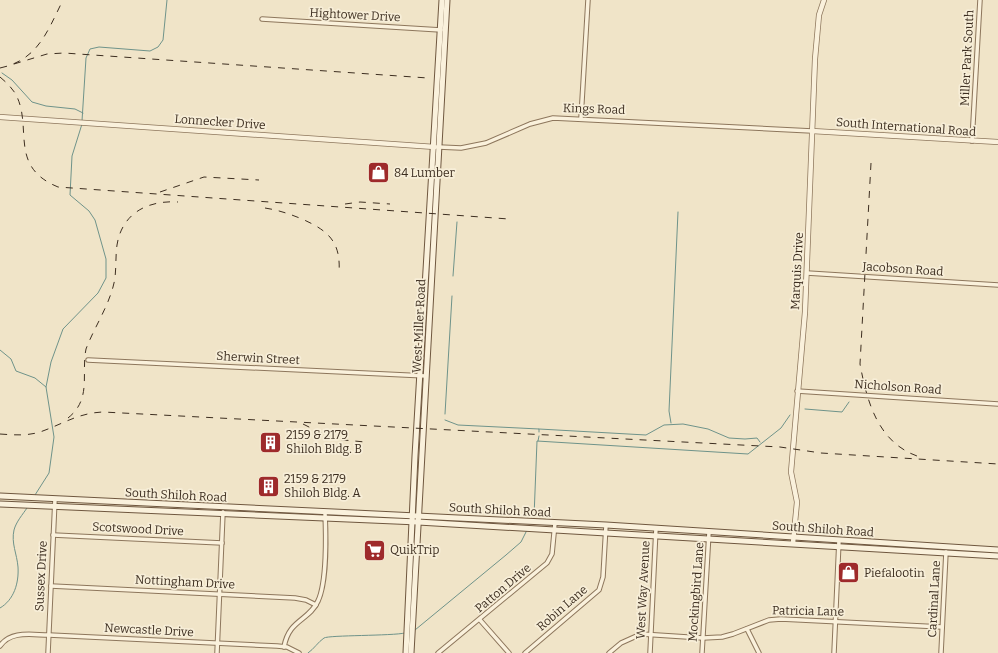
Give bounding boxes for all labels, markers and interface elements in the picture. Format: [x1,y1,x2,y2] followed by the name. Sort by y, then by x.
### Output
[309,6,401,24] street label: Hightower Drive
[957,9,977,106] street label: Miller Park South
[563,101,625,117] street label: Kings Road
[174,112,266,132] street label: Lonnecker Drive
[835,115,977,139] street label: South International Road
[366,160,392,186] shop icon: 84 Lumber
[394,166,455,180] place label: 84 Lumber
[788,232,806,310] street label: Marquis Drive
[861,259,944,279] street label: Jacobson Road
[410,279,428,373] street label: West Miller Road
[216,349,301,367] street label: Sherwin Street
[854,377,942,397] street label: Nicholson Road
[286,428,362,456] place label: 2159 & 2179 Shiloh Bldg. B
[258,429,284,455] building icon: 2159 & 2179 Shiloh Bldg. B
[284,472,361,500] place label: 2159 & 2179 Shiloh Bldg. A
[255,473,281,499] building icon: 2159 & 2179 Shiloh Bldg. A
[125,485,227,505] street label: South Shiloh Road
[449,500,551,520] street label: South Shiloh Road
[772,518,874,540] street label: South Shiloh Road
[92,520,184,538] street label: Scotswood Drive
[362,537,388,563] supermarket icon: QuikTrip
[32,540,50,612] street label: Sussex Drive
[633,540,653,640] street label: West Way Avenue
[686,542,706,642] street label: Mockingbird Lane
[390,543,439,557] place label: QuikTrip
[835,560,861,586] shop icon: Piefalootin
[925,560,943,638] street label: Cardinal Lane
[472,561,534,615] street label: Patton Drive
[864,566,925,580] place label: Piefalootin
[135,572,235,592] street label: Nottingham Drive
[534,582,590,634] street label: Robin Lane
[772,603,844,619] street label: Patricia Lane
[104,621,194,639] street label: Newcastle Drive

